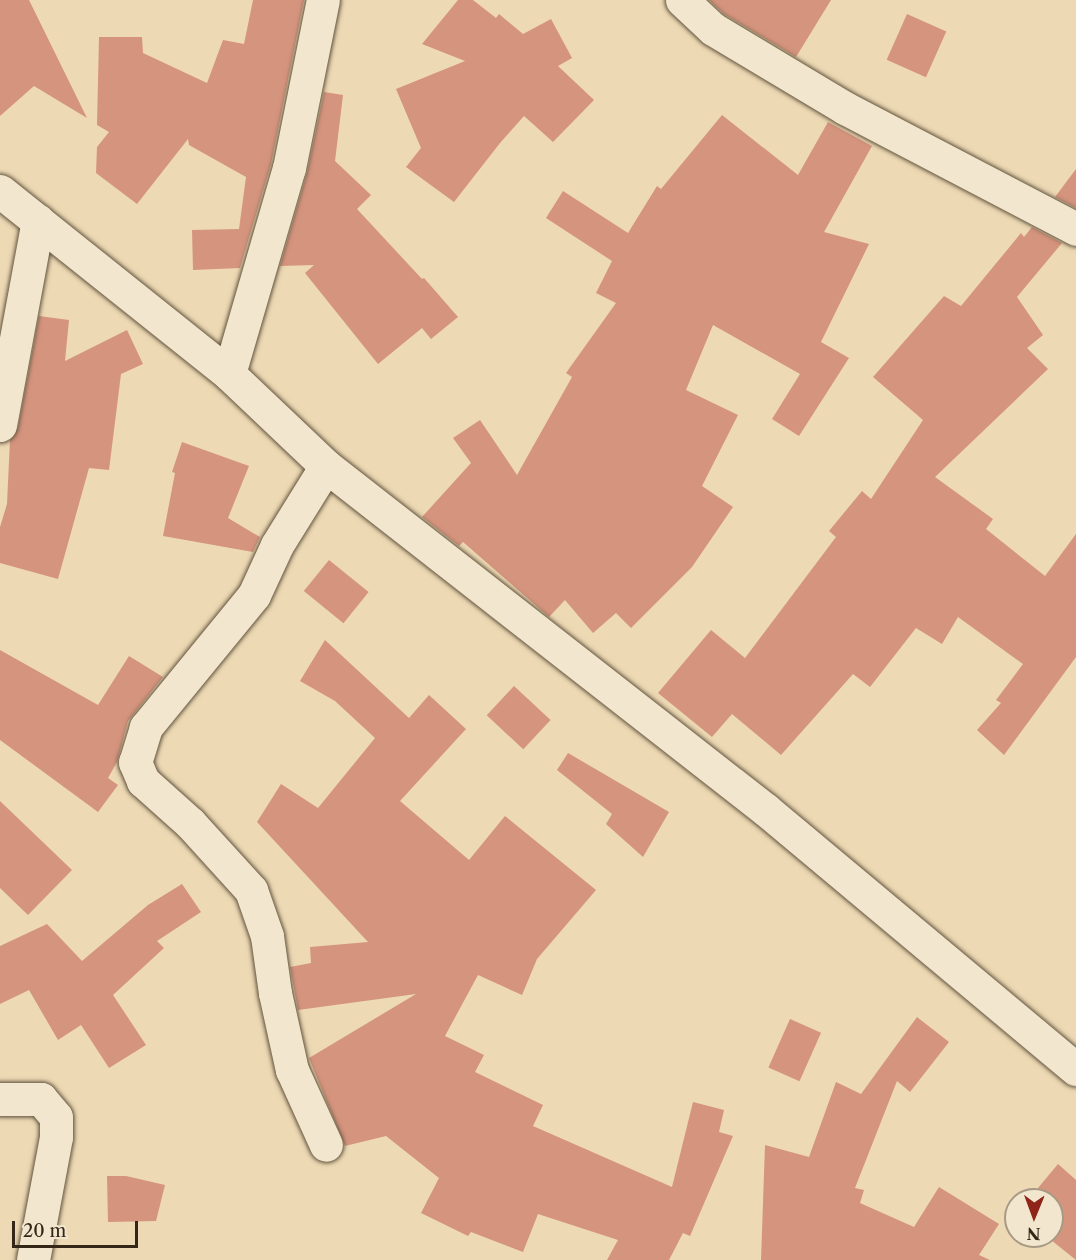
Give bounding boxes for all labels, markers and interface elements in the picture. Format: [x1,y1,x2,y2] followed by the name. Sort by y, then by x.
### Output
[1004,1188,1064,1248] north arrow
[15,1209,141,1247] scale bar
[23,1220,66,1242] text: 20 m
[1027,1224,1041,1244] text: N

